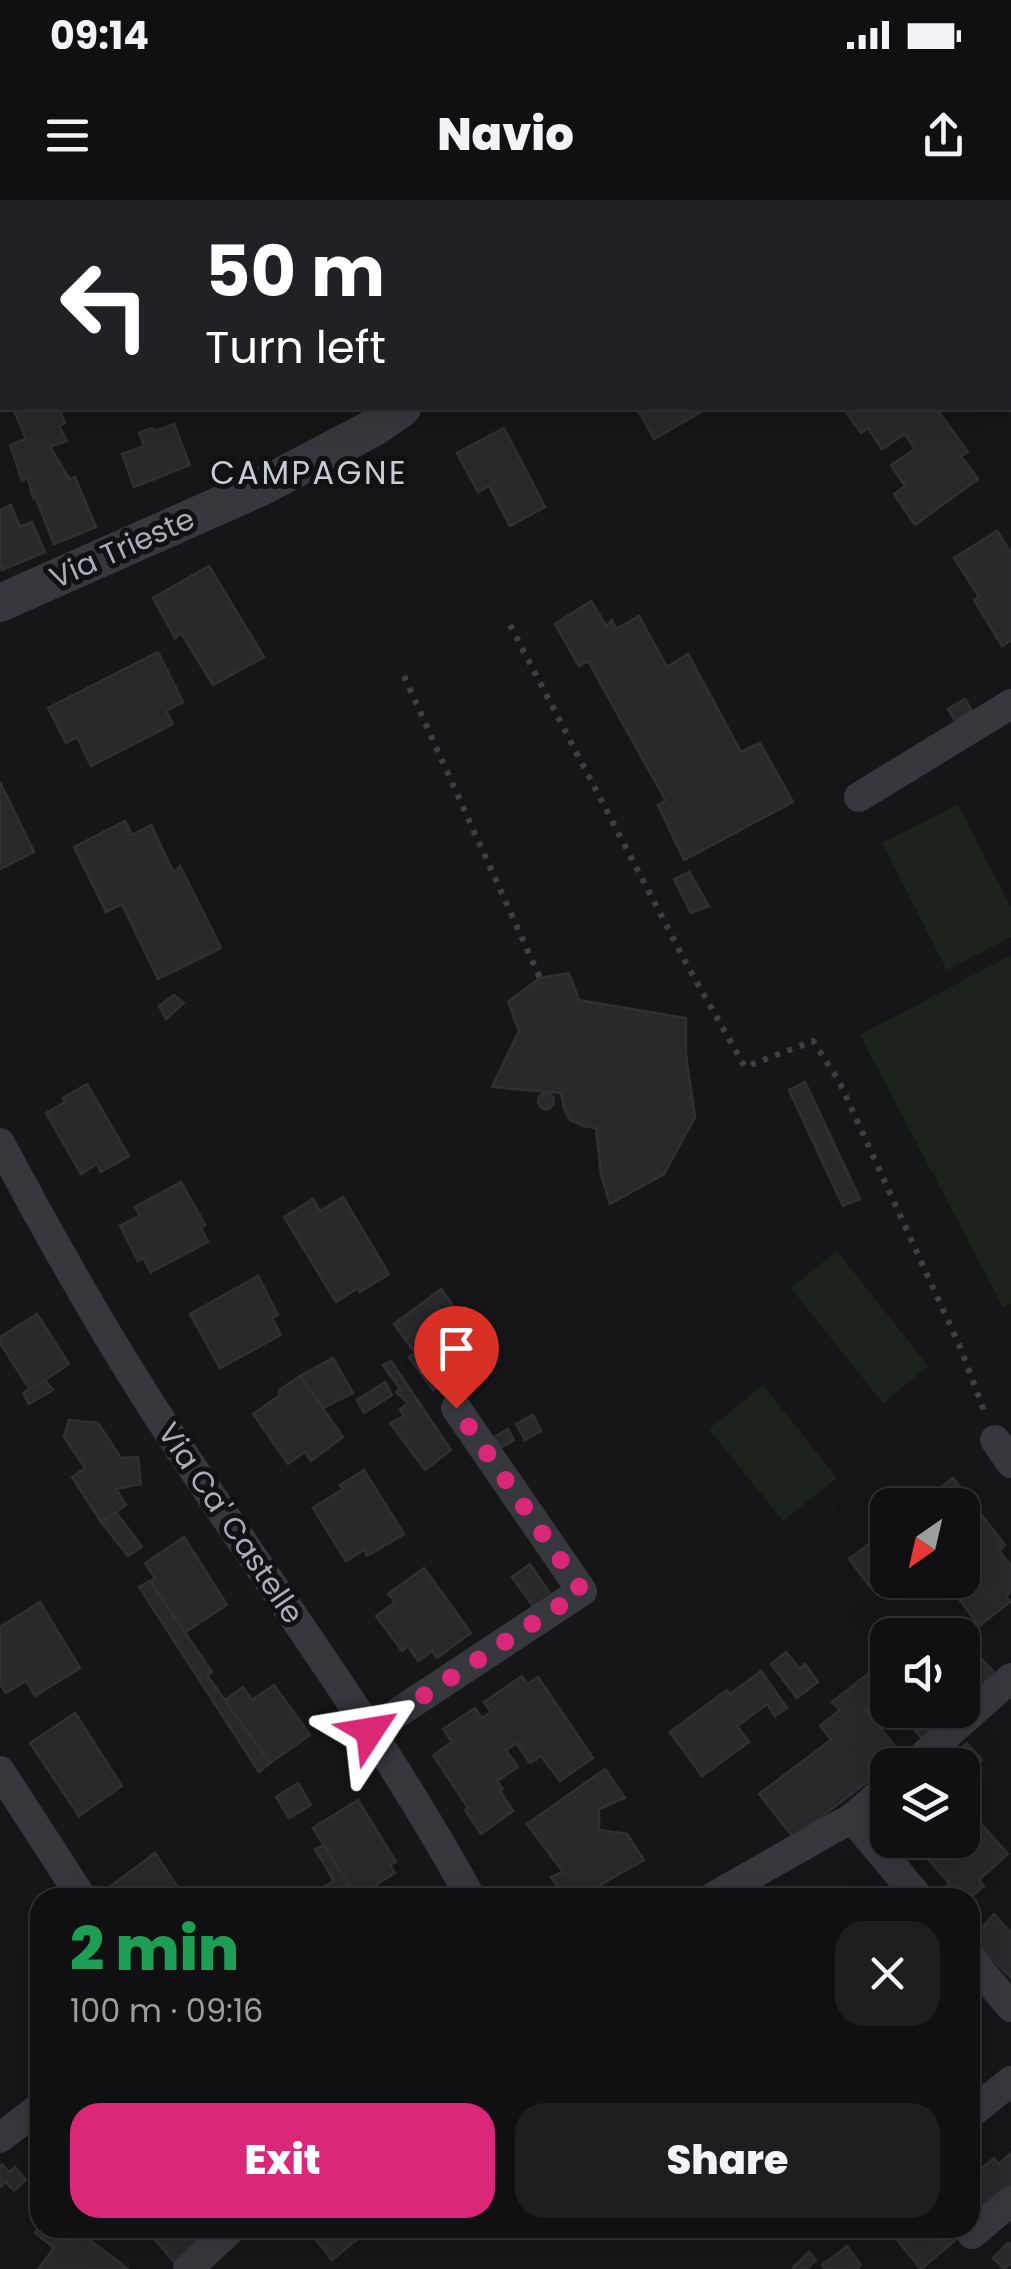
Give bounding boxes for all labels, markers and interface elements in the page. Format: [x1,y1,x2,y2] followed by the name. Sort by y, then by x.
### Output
[50,9,149,62] text: 09:14
[437,103,574,166] text: Navio
[40,108,95,163] icon: menu
[916,108,971,163] icon: share
[205,222,385,321] text: 50 m
[40,240,170,370] icon: left
[205,316,386,379] text: Turn left
[210,450,408,495] district label: CAMPAGNE
[43,497,201,599] street label: Via Trieste
[414,1306,499,1409] pin
[429,1321,484,1376] icon: arrive
[148,1414,314,1632] street label: Via Ca' Castelle
[870,1488,980,1598] north arrow
[870,1488,980,1858] map controls
[870,1618,980,1728] button: sound
[318,1679,422,1783] position arrow
[870,1748,980,1858] button: layers
[70,1907,239,1991] text: 2 min
[835,1921,940,2026] button: close
[70,1988,263,2033] text: 100 m · 09:16
[70,2103,495,2218] button: Exit
[515,2103,940,2218] button: Share

